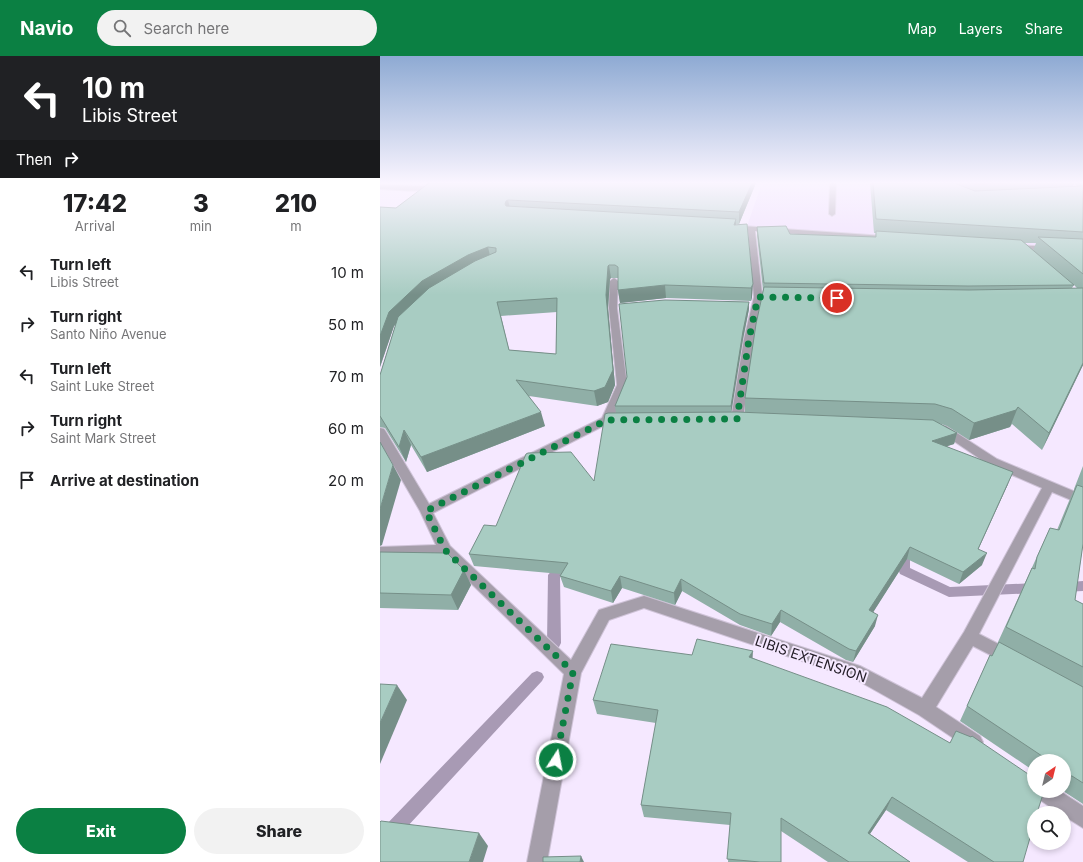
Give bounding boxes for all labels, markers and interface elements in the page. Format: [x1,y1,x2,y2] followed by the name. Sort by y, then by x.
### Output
[97,10,377,46] search box
[20,17,73,40] text: Navio
[111,17,133,39] icon: search
[143,19,229,38] text: Search here
[908,20,937,37] text: Map
[959,20,1003,37] text: Layers
[1025,20,1063,37] text: Share
[82,71,145,105] text: 10 m
[16,72,68,124] icon: left
[82,105,177,126] text: Libis Street
[60,148,82,170] icon: right
[16,150,52,169] text: Then
[63,189,127,218] text: 17:42
[193,189,209,218] text: 3
[275,189,317,218] text: 210
[75,218,115,234] text: Arrival
[190,218,212,234] text: min
[290,218,302,234] text: m
[50,255,111,274] text: Turn left
[16,261,38,283] icon: left
[331,263,364,282] text: 10 m
[50,274,119,290] text: Libis Street
[820,281,854,315] pin
[826,287,848,309] icon: arrive
[50,307,122,326] text: Turn right
[16,313,38,335] icon: right
[328,315,364,334] text: 50 m
[50,326,167,342] text: Santo Niño Avenue
[50,359,111,378] text: Turn left
[16,365,38,387] icon: left
[329,367,364,386] text: 70 m
[50,378,154,394] text: Saint Luke Street
[50,411,122,430] text: Turn right
[16,417,38,439] icon: right
[328,419,364,438] text: 60 m
[50,430,156,446] text: Saint Mark Street
[16,469,38,491] icon: arrive
[50,471,199,490] text: Arrive at destination
[328,471,364,490] text: 20 m
[753,631,869,686] street label: LIBIS EXTENSION
[535,739,577,781] position arrow
[1027,754,1071,798] north arrow
[1027,754,1071,850] map controls
[1027,806,1071,850] button: search
[16,808,186,854] button: Exit
[194,808,364,854] button: Share

